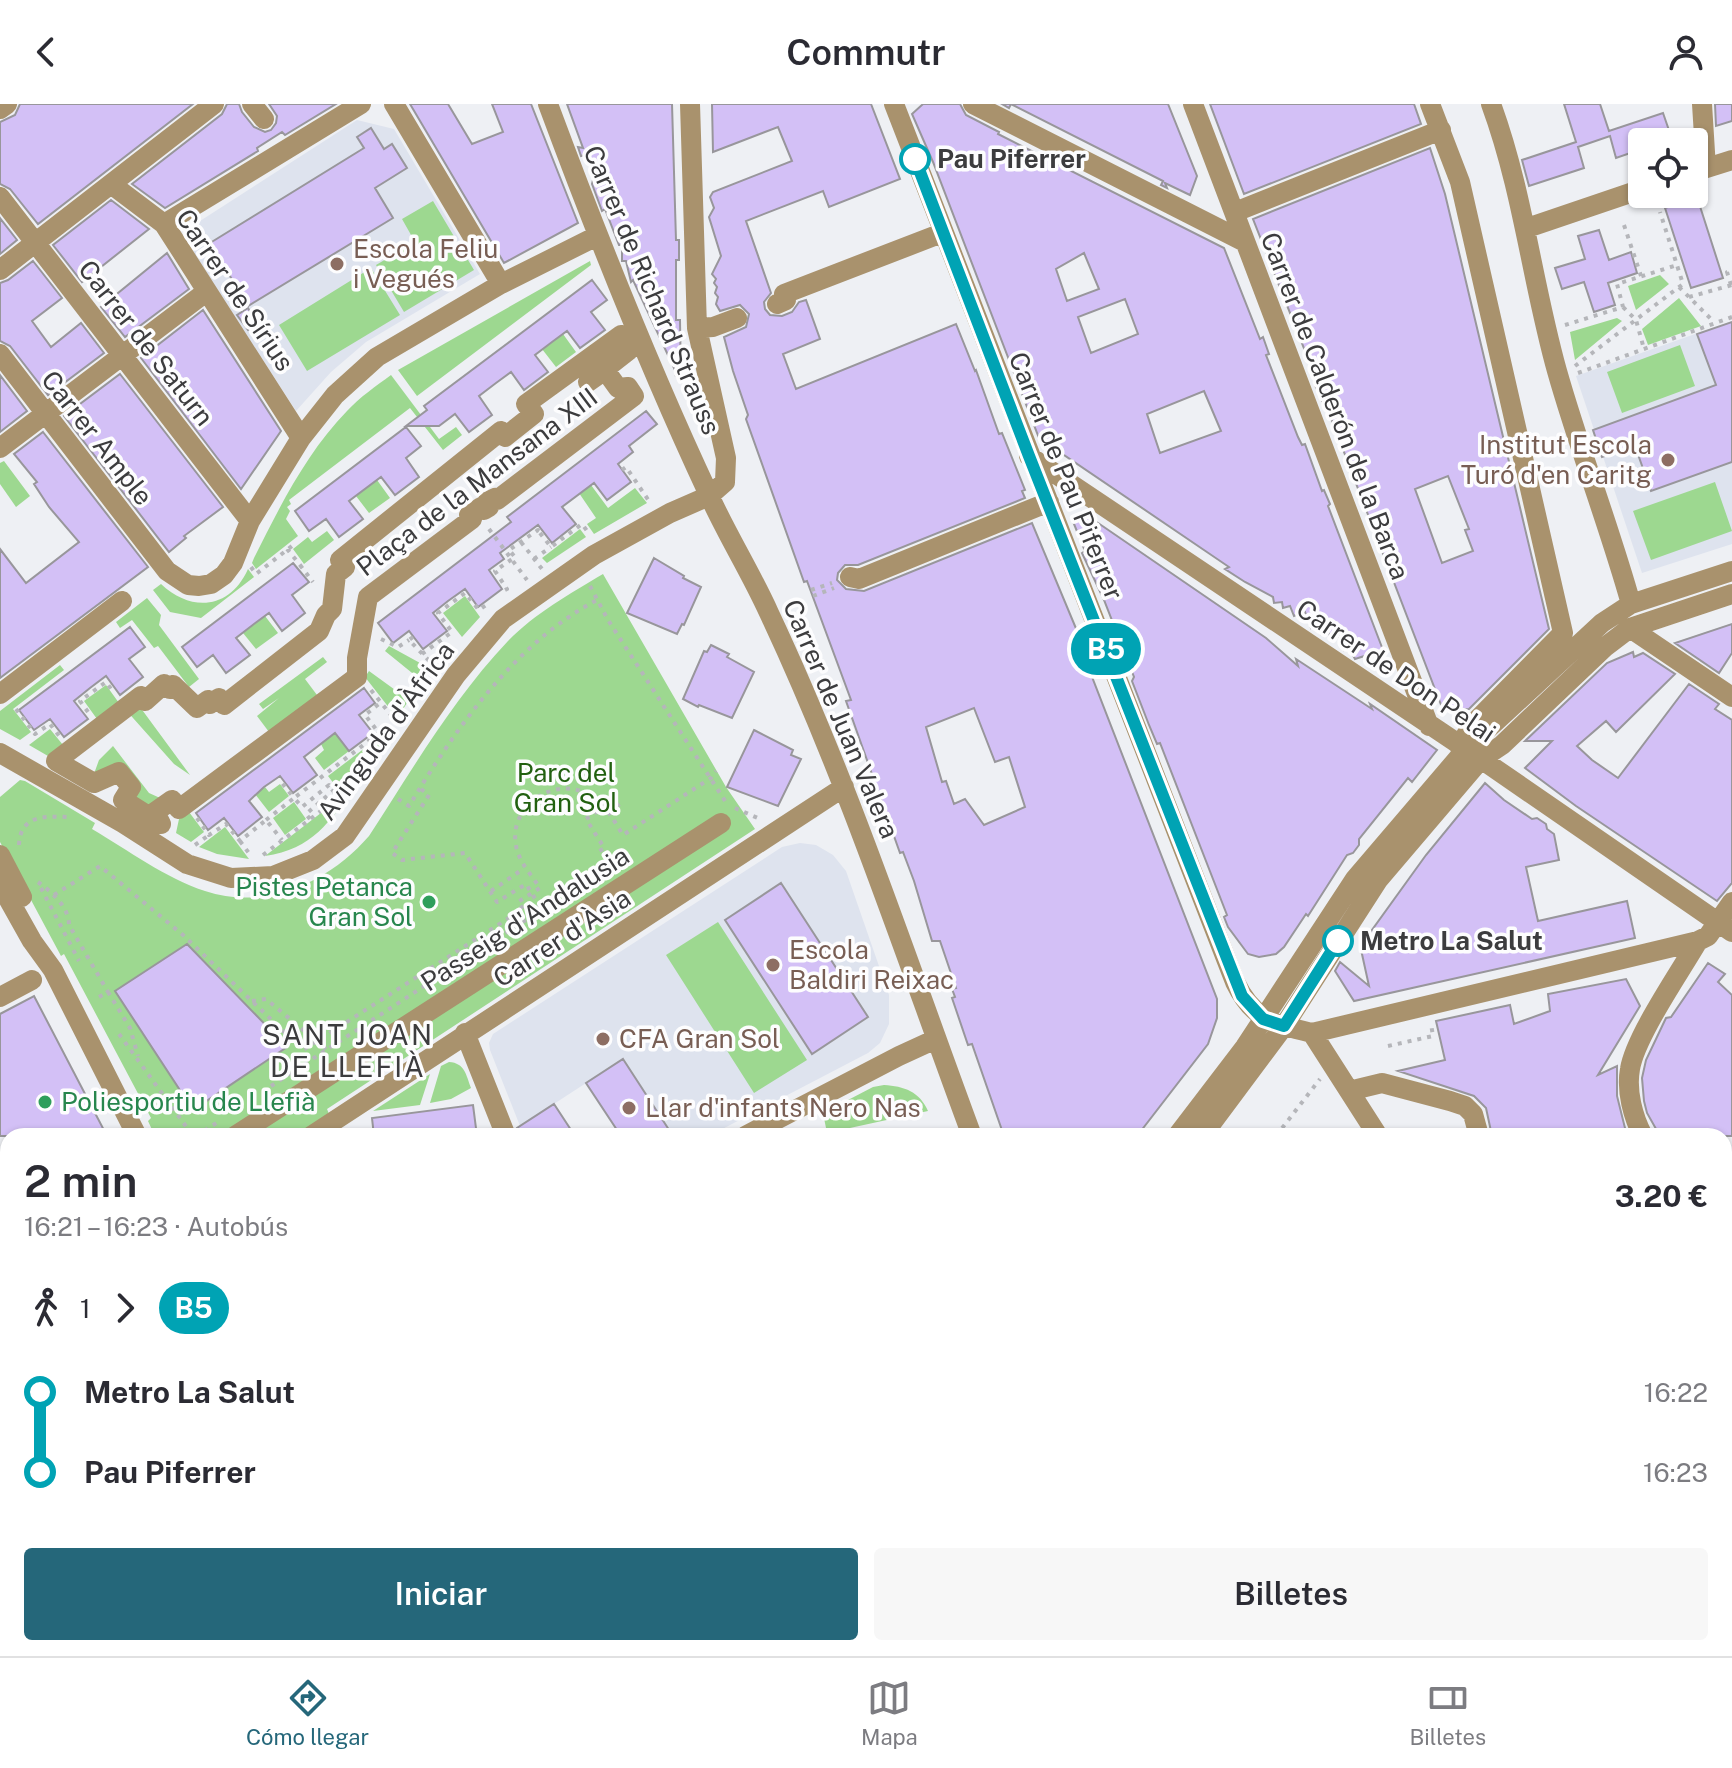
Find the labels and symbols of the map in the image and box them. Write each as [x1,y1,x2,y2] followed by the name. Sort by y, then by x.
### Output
[577,141,727,439] street label: Carrer de Richard Strauss
[937,143,1086,174] place label: Pau Piferrer
[900,144,930,174] marker: Pau Piferrer
[170,203,301,376] street label: Carrer de Sírius
[1255,228,1416,584] street label: Carrer de Calderón de la Barca
[353,233,498,294] place label: Escola Feliu i Vegués
[72,254,220,431] street label: Carrer de Saturn
[328,255,346,273] marker: Escola Feliu i Vegués
[1003,347,1130,604] street label: Carrer de Pau Piferrer
[35,364,159,511] street label: Carrer Ample
[350,381,603,582] street label: Plaça de la Mansana XIII
[1461,429,1652,490] place label: Institut Escola Turó d'en Caritg
[1659,451,1677,469] marker: Institut Escola Turó d'en Caritg
[1291,593,1502,749] street label: Carrer de Don Pelai
[777,595,906,843] street label: Carrer de Juan Valera
[1070,623,1142,675] line badge: B5
[311,636,461,826] street label: Avinguda d'Àfrica
[514,757,618,818] park label: Parc del Gran Sol
[415,840,635,997] street label: Passeig d'Andalusia
[235,871,413,932] place label: Pistes Petanca Gran Sol
[488,882,636,993] street label: Carrer d'Àsia
[420,893,438,911] marker: Pistes Petanca Gran Sol
[1360,925,1543,956] place label: Metro La Salut
[1323,926,1353,956] marker: Metro La Salut
[789,934,954,995] place label: Escola Baldiri Reixac
[764,956,782,974] marker: Escola Baldiri Reixac
[262,1018,434,1083] district label: SANT JOAN DE LLEFIÀ
[619,1023,780,1054] place label: CFA Gran Sol
[594,1030,612,1048] marker: CFA Gran Sol
[61,1086,315,1117] place label: Poliesportiu de Llefià
[645,1092,921,1123] place label: Llar d'infants Nero Nas
[36,1093,54,1111] marker: Poliesportiu de Llefià
[620,1099,638,1117] marker: Llar d'infants Nero Nas

